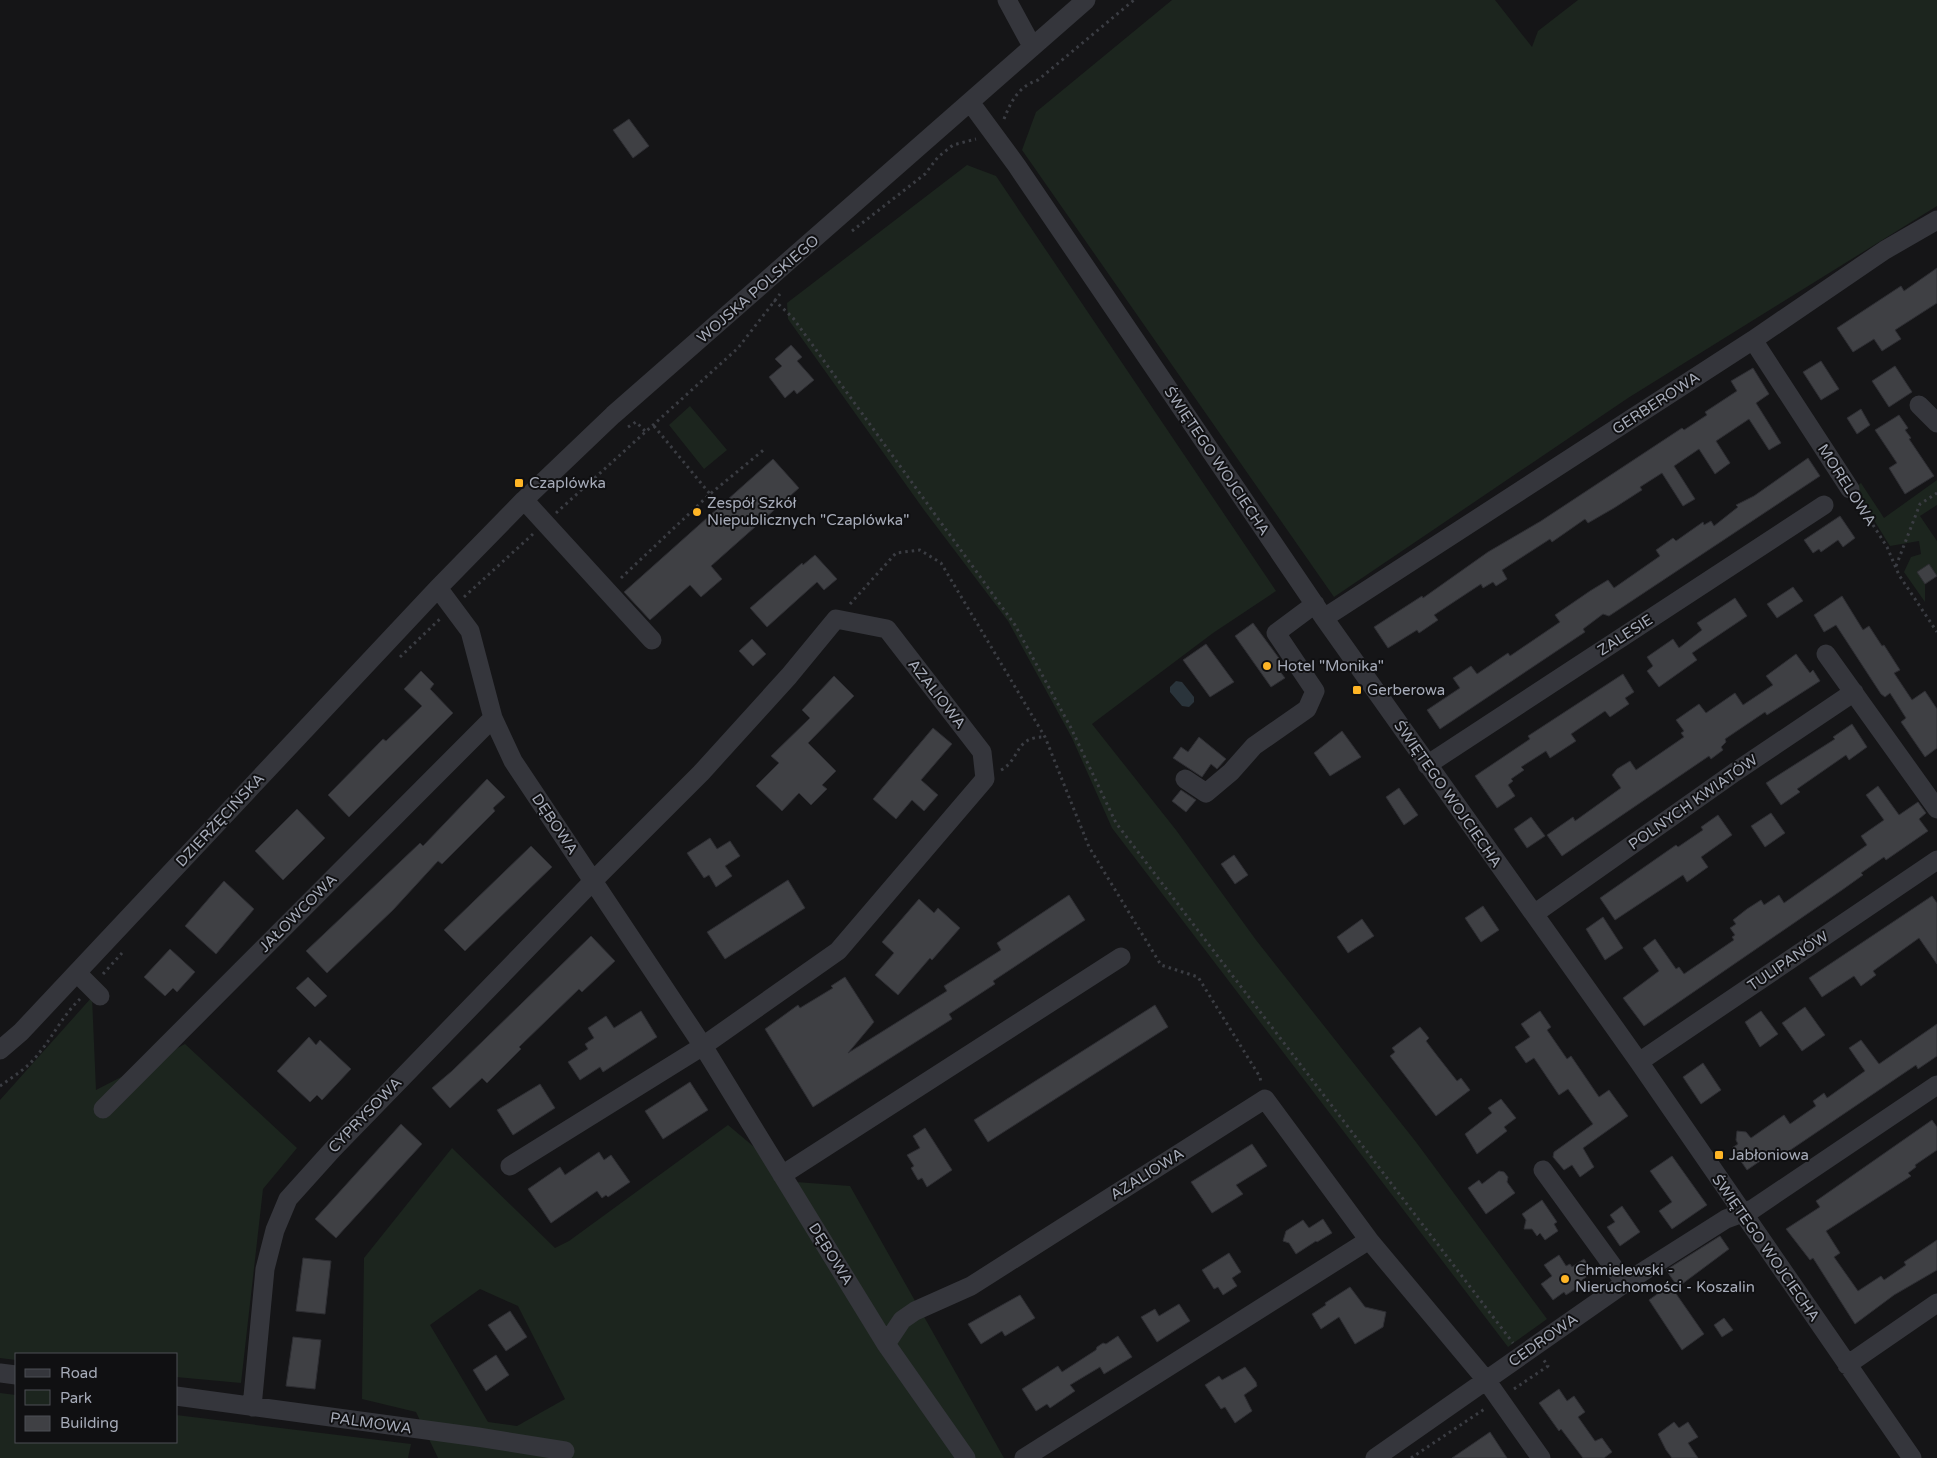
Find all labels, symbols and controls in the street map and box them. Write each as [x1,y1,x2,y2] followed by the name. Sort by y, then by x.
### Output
[693,231,823,347] street label: WOJSKA POLSKIEGO
[1609,368,1703,438] street label: GERBEROWA
[1160,383,1274,539] street label: ŚWIĘTEGO WOJCIECHA
[1814,441,1880,529] street label: MORELOWA
[529,474,606,492] place label: Czaplówka
[513,477,525,489] marker: Czaplówka
[707,494,909,529] place label: Zespół Szkół Niepublicznych "Czaplówka"
[691,506,703,518] marker: Zespół Szkół Niepublicznych "Czaplówka"
[1594,611,1656,659] street label: ZALESIE
[904,656,970,732] street label: AZALIOWA
[1277,657,1384,675] place label: Hotel "Monika"
[1261,660,1273,672] marker: Hotel "Monika"
[1367,681,1445,699] place label: Gerberowa
[1351,684,1363,696] marker: Gerberowa
[1390,717,1506,871] street label: ŚWIĘTEGO WOJCIECHA
[1625,751,1761,853] street label: POLNYCH KWIATÓW
[172,769,268,871] street label: DZIERŻĘCIŃSKA
[528,790,582,858] street label: DĘBOWA
[255,870,341,956] street label: JAŁOWCOWA
[1744,927,1832,995] street label: TULIPANÓW
[324,1074,406,1156] street label: CYPRYSOWA
[1107,1144,1187,1204] street label: AZALIOWA
[1729,1146,1809,1164] place label: Jabłoniowa
[1713,1149,1725,1161] marker: Jabłoniowa
[1708,1171,1824,1325] street label: ŚWIĘTEGO WOJCIECHA
[805,1220,857,1288] street label: DĘBOWA
[1575,1261,1755,1296] place label: Chmielewski - Nieruchomości - Koszalin
[1559,1273,1571,1285] marker: Chmielewski - Nieruchomości - Koszalin
[1505,1310,1581,1370] street label: CEDROWA
[15,1353,178,1443] legend
[60,1364,98,1382] text: Road
[60,1389,92,1407] text: Park
[329,1408,413,1438] street label: PALMOWA
[60,1414,119,1432] text: Building

